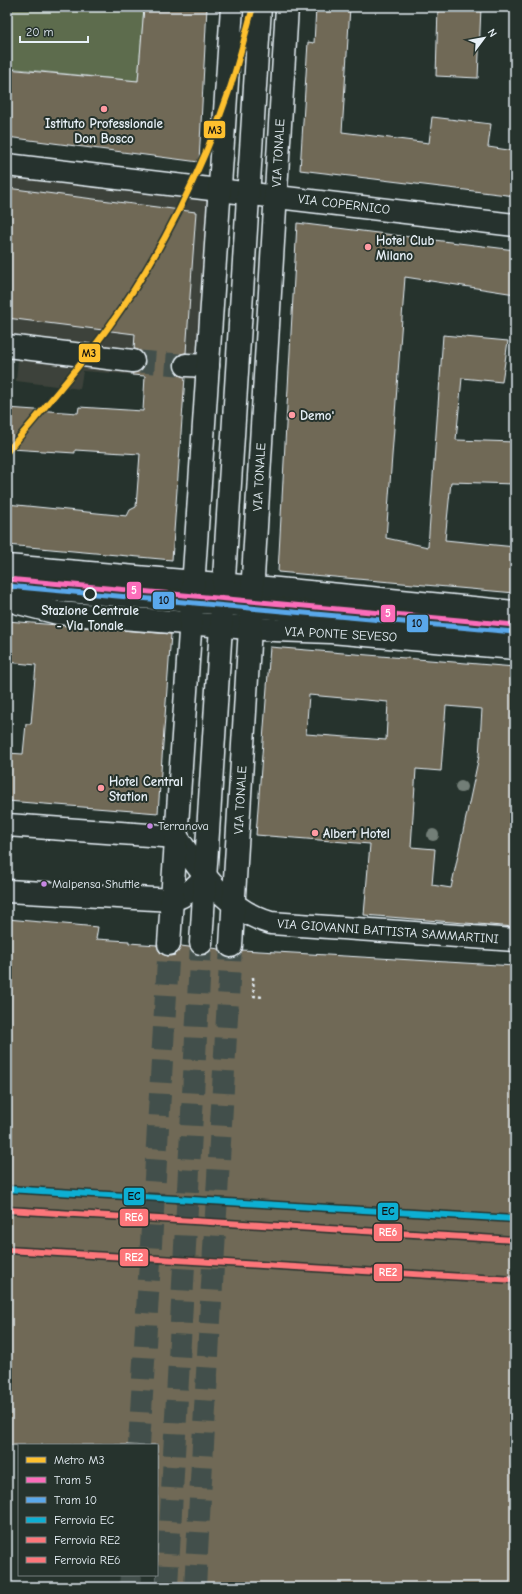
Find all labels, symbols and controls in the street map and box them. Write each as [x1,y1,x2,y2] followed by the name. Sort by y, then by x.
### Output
[20,18,88,44] scale bar
[464,18,504,58] north arrow
[26,25,54,39] text: 20 m
[485,26,499,39] text: N
[99,104,109,114] marker: Istituto Professionale Don Bosco
[45,116,163,146] place label: Istituto Professionale Don Bosco
[269,118,287,188] street label: VIA TONALE
[203,120,226,139] line badge: M3
[208,124,222,137] text: M3
[297,191,391,217] street label: VIA COPERNICO
[376,233,435,263] place label: Hotel Club Milano
[363,242,373,252] marker: Hotel Club Milano
[78,343,101,363] line badge: M3
[82,347,96,360] text: M3
[300,408,335,423] place label: Demo'
[287,410,297,420] marker: Demo'
[250,442,268,512] street label: VIA TONALE
[126,581,142,600] line badge: 5
[131,584,137,597] text: 5
[83,587,97,601] marker: Stazione Centrale - Via Tonale
[152,591,175,610] line badge: 10
[159,594,169,607] text: 10
[41,603,139,633] place label: Stazione Centrale - Via Tonale
[380,604,396,623] line badge: 5
[385,607,391,620] text: 5
[406,614,429,633] line badge: 10
[412,617,422,630] text: 10
[284,624,398,644] street label: VIA PONTE SEVESO
[231,765,249,835] street label: VIA TONALE
[109,774,183,804] place label: Hotel Central Station
[96,783,106,793] marker: Hotel Central Station
[158,819,209,833] place label: Terranova
[145,821,155,831] marker: Terranova
[323,826,390,841] place label: Albert Hotel
[310,828,320,838] marker: Albert Hotel
[52,877,140,891] place label: Malpensa Shuttle
[39,879,49,889] marker: Malpensa Shuttle
[277,916,499,946] street label: VIA GIOVANNI BATTISTA SAMMARTINI
[123,1187,145,1206] line badge: EC
[127,1190,141,1203] text: EC
[377,1202,399,1221] line badge: EC
[381,1205,395,1218] text: EC
[119,1208,149,1227] line badge: RE6
[125,1211,144,1224] text: RE6
[373,1223,403,1242] line badge: RE6
[379,1226,398,1239] text: RE6
[119,1248,149,1267] line badge: RE2
[125,1251,144,1264] text: RE2
[373,1263,403,1282] line badge: RE2
[379,1266,398,1279] text: RE2
[18,1444,158,1576] legend
[54,1453,105,1467] text: Metro M3
[54,1473,91,1487] text: Tram 5
[54,1493,97,1507] text: Tram 10
[54,1513,114,1527] text: Ferrovia EC
[54,1533,120,1547] text: Ferrovia RE2
[54,1553,121,1567] text: Ferrovia RE6

